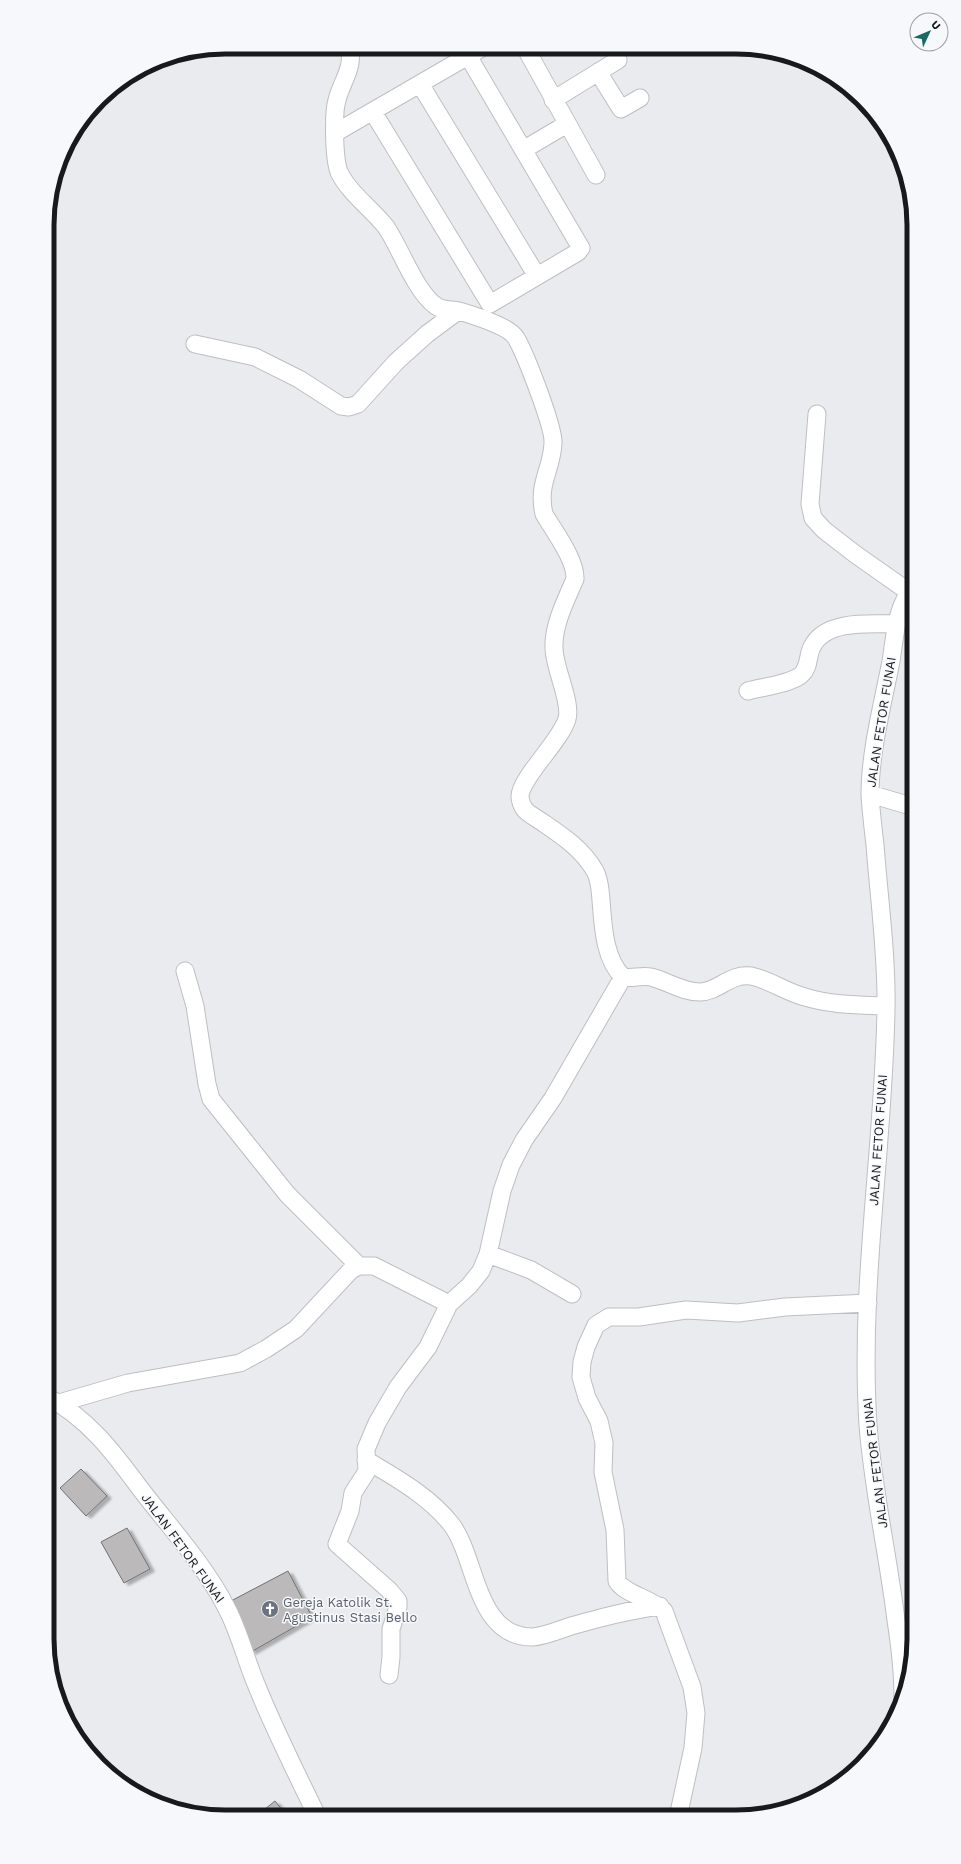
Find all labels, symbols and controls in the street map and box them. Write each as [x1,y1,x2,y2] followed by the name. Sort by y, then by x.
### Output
[909,12,949,52] north arrow
[928,18,943,33] text: U
[863,656,899,788] street label: JALAN FETOR FUNAI
[866,1074,890,1206] street label: JALAN FETOR FUNAI
[860,1397,890,1529] street label: JALAN FETOR FUNAI
[138,1490,228,1606] street label: JALAN FETOR FUNAI
[283,1595,417,1625] place label: Gereja Katolik St. Agustinus Stasi Bello
[260,1599,280,1619] church icon: Gereja Katolik St. Agustinus Stasi Bello

